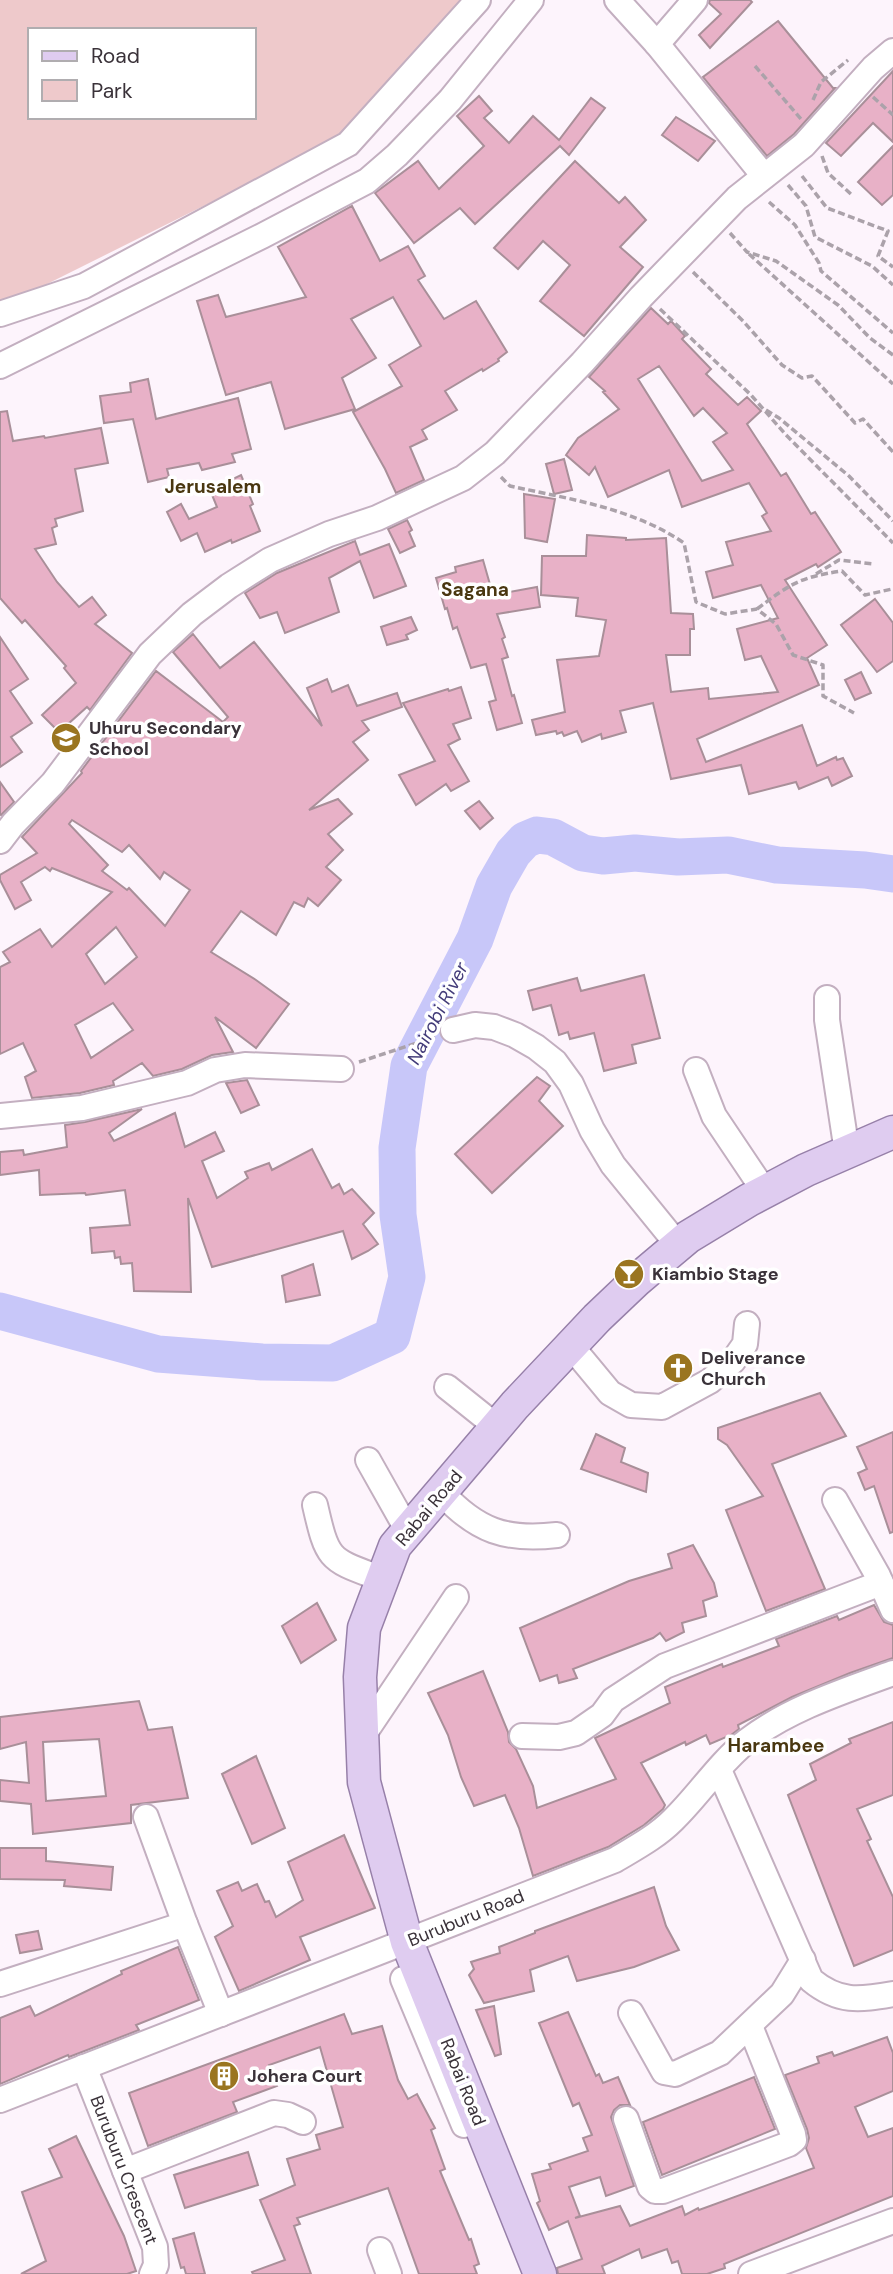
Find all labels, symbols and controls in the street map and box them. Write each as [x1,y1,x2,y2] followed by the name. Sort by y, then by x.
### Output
[28,28,256,119] legend
[91,42,140,70] text: Road
[91,77,133,105] text: Park
[165,474,261,499] district label: Jerusalem
[441,577,509,602] district label: Sagana
[89,716,242,761] place label: Uhuru Secondary School
[49,721,83,755] school or university icon: Uhuru Secondary School
[401,957,474,1069] water label: Nairobi River
[612,1257,646,1291] bar icon: Kiambio Stage
[652,1262,779,1286] place label: Kiambio Stage
[701,1346,806,1391] place label: Deliverance Church
[661,1351,695,1385] church icon: Deliverance Church
[390,1465,468,1551] street label: Rabai Road
[728,1733,824,1758] district label: Harambee
[404,1884,528,1952] street label: Buruburu Road
[435,2035,491,2129] street label: Rabai Road
[207,2059,241,2093] building icon: Johera Court
[247,2064,362,2088] place label: Johera Court
[85,2092,163,2248] street label: Buruburu Crescent

